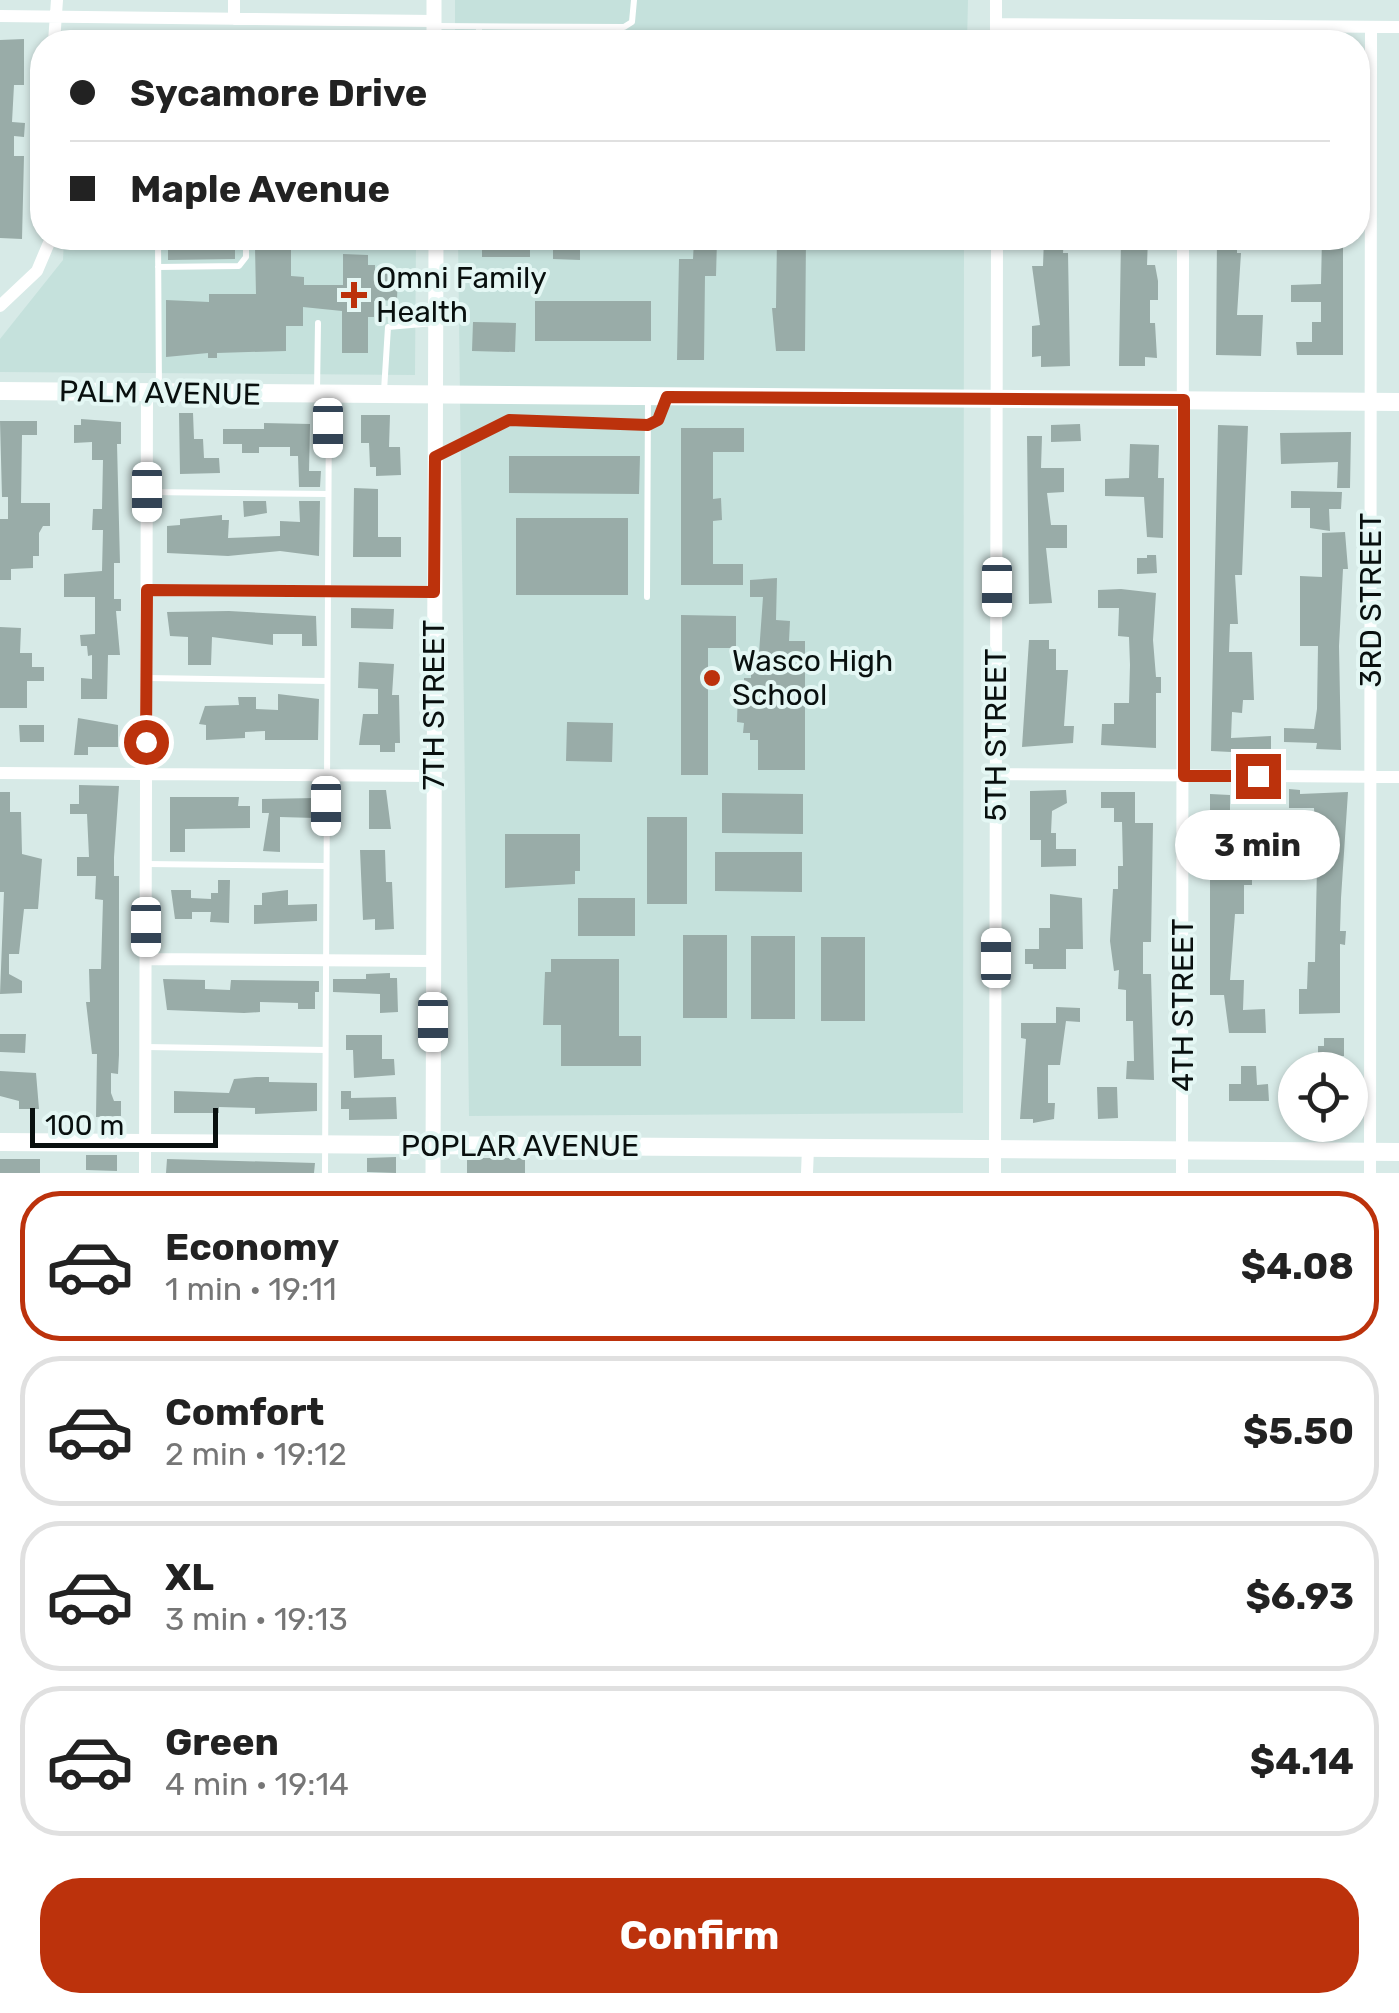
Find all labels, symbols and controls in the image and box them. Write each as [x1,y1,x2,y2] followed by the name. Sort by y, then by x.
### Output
[130,70,427,116] text: Sycamore Drive
[130,166,390,212] text: Maple Avenue
[376,260,547,330] place label: Omni Family Health
[341,282,367,308] marker: Omni Family Health
[59,373,261,413] street label: PALM AVENUE
[313,398,343,458] car
[132,462,162,522] car
[1353,513,1389,687] street label: 3RD STREET
[982,557,1012,617] car
[416,620,452,790] street label: 7TH STREET
[732,643,893,713] place label: Wasco High School
[978,648,1014,822] street label: 5TH STREET
[701,667,723,689] marker: Wasco High School
[124,720,169,765] route start
[1236,754,1281,799] route end
[311,776,341,836] car
[1176,811,1340,881] callout: 3 min
[1214,826,1301,864] text: 3 min
[131,897,161,957] car
[1165,918,1201,1092] street label: 4TH STREET
[981,928,1011,988] car
[418,992,448,1052] car
[1278,1052,1368,1142] map controls
[1278,1052,1368,1142] button: locate
[30,1103,218,1148] scale bar
[45,1109,124,1142] text: 100 m
[401,1128,639,1164] street label: POPLAR AVENUE
[45,1221,135,1311] icon: car
[165,1224,339,1270] text: Economy
[1241,1243,1354,1289] text: $4.08
[165,1270,337,1308] text: 1 min · 19:11
[45,1386,135,1476] icon: car
[165,1389,324,1435] text: Comfort
[1243,1408,1354,1454] text: $5.50
[165,1435,347,1473] text: 2 min · 19:12
[45,1551,135,1641] icon: car
[165,1554,214,1600] text: XL
[1245,1573,1354,1619] text: $6.93
[165,1600,348,1638] text: 3 min · 19:13
[45,1716,135,1806] icon: car
[165,1719,279,1765] text: Green
[1250,1738,1354,1784] text: $4.14
[165,1765,349,1803] text: 4 min · 19:14
[40,1878,1359,1993] button: Confirm

